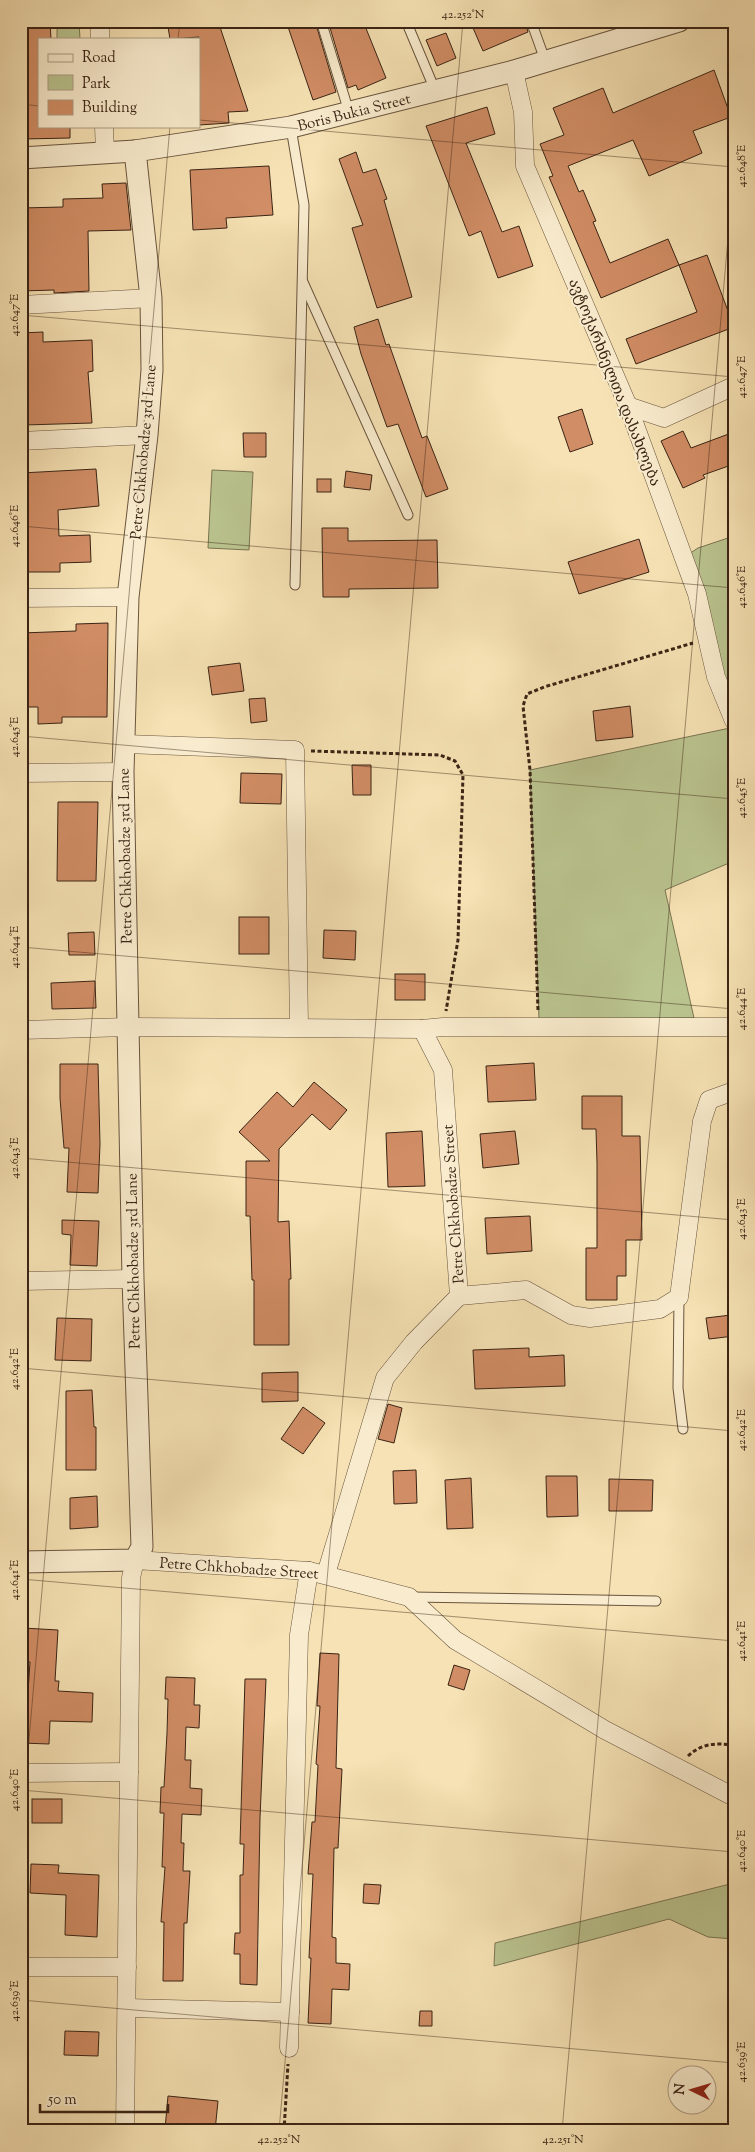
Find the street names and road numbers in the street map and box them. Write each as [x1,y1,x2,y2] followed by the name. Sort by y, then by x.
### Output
[296,89,413,138] street label: Boris Bukia Street
[562,276,665,489] street label: ავტოქარხნელთა დასახლება
[126,364,163,541] street label: Petre Chkhobadze 3rd Lane
[114,768,139,944] street label: Petre Chkhobadze 3rd Lane
[438,1124,471,1284] street label: Petre Chkhobadze Street
[122,1173,147,1349] street label: Petre Chkhobadze 3rd Lane
[159,1553,319,1586] street label: Petre Chkhobadze Street

